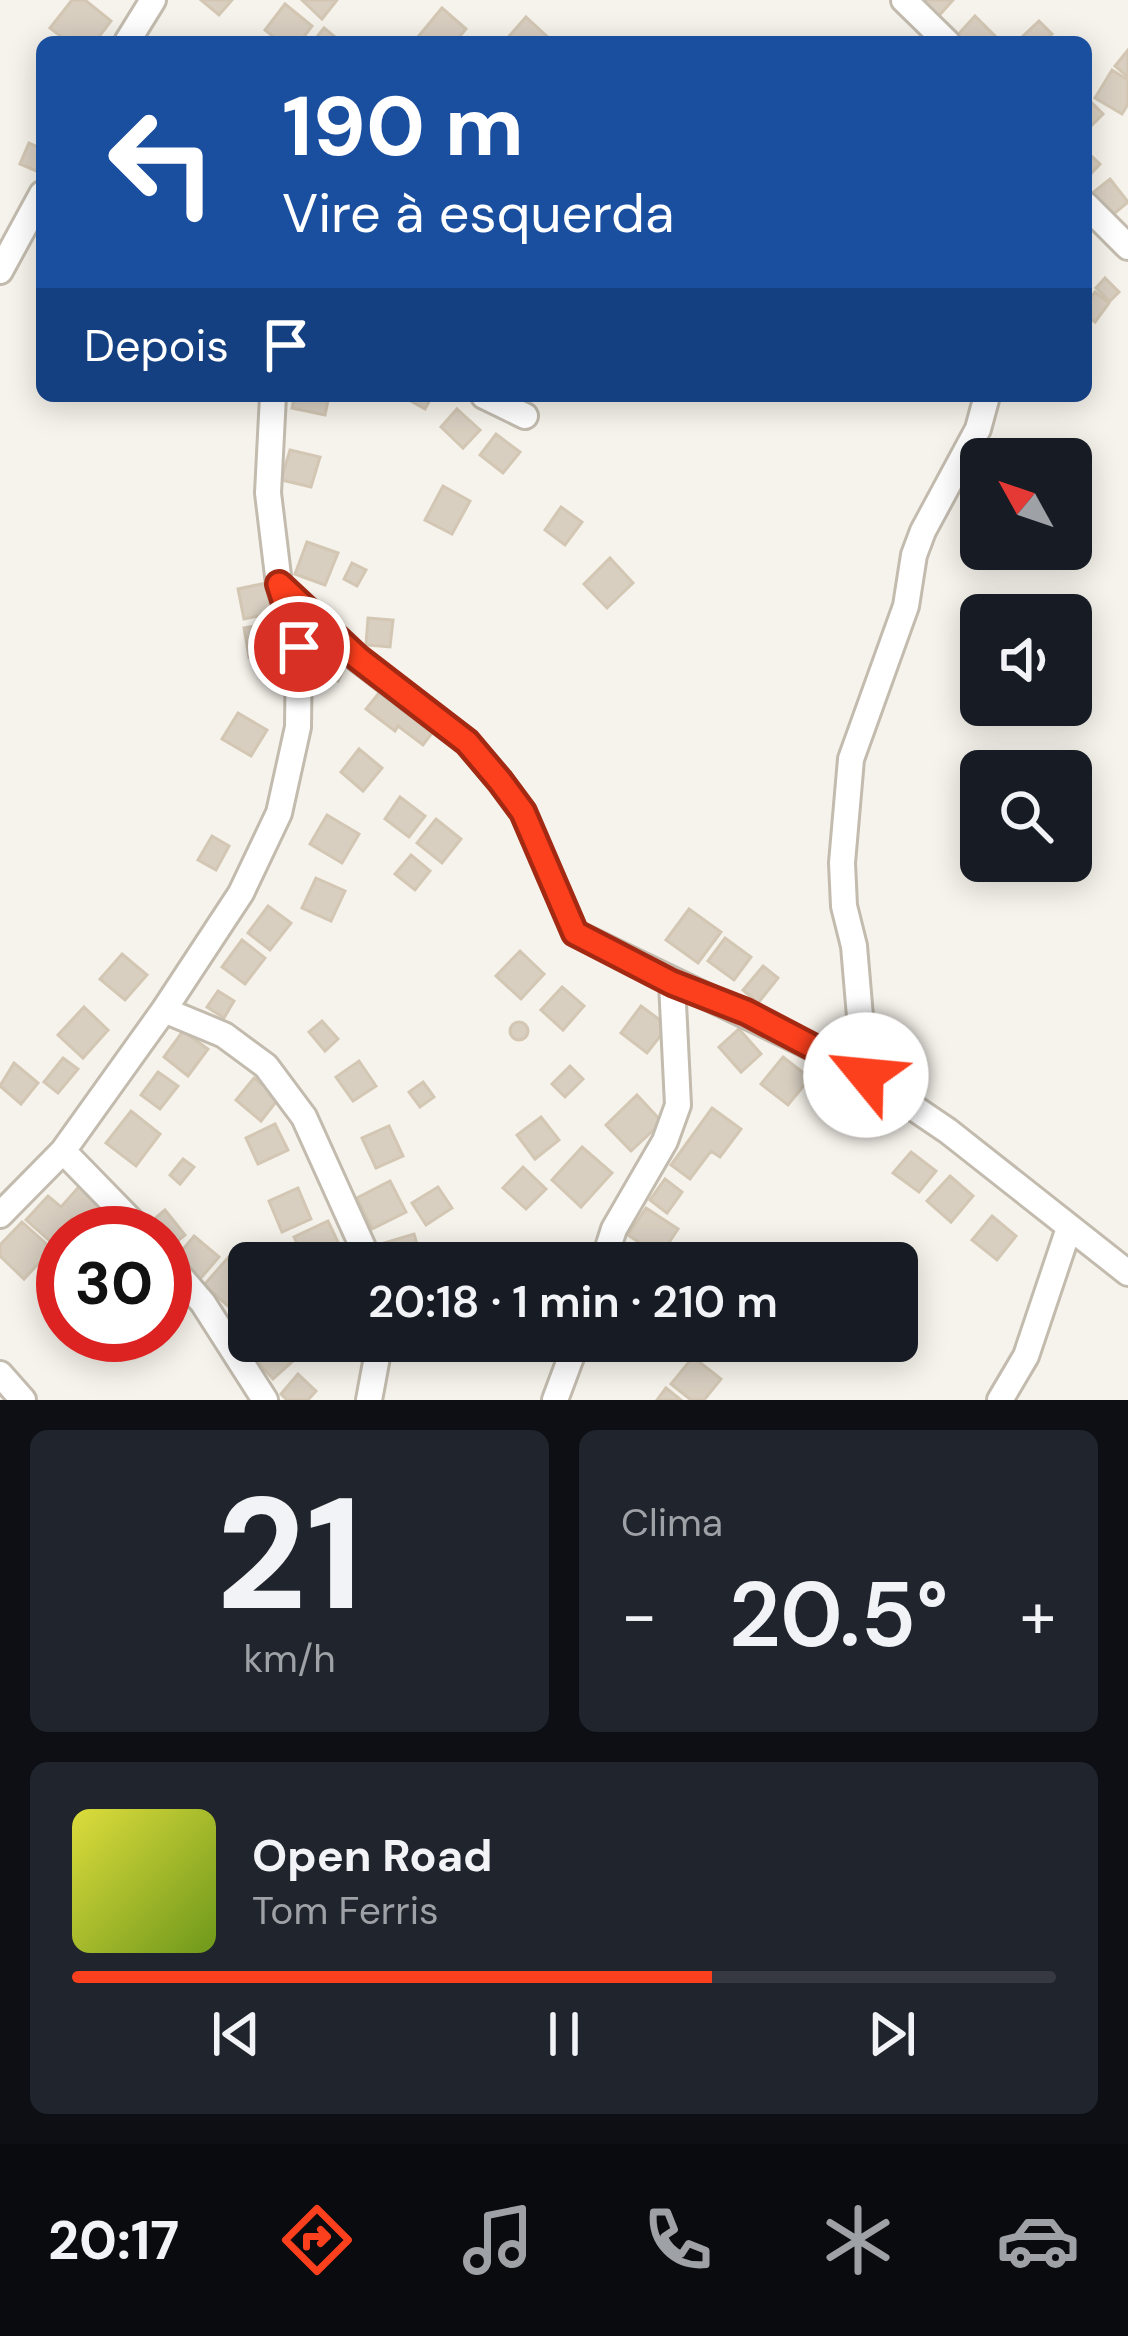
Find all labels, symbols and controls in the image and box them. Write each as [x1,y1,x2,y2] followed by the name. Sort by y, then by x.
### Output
[282,72,524,181] text: 190 m
[84,84,240,240] icon: left
[282,178,674,249] text: Vire à esquerda
[253,312,319,378] icon: arrive
[84,316,229,375] text: Depois
[960,438,1092,570] north arrow
[960,438,1092,882] map controls
[960,594,1092,726] button: sound
[248,596,350,698] pin
[266,614,332,680] icon: arrive
[960,750,1092,882] button: search
[803,1012,929,1138] position arrow
[36,1206,192,1362] speed limit sign: 30
[368,1272,778,1331] text: 20:18 · 1 min · 210 m
[216,1453,363,1656] text: 21
[621,1497,723,1548] text: Clima
[729,1557,948,1674] text: 20.5°
[621,1573,657,1658] text: −
[1020,1573,1056,1658] text: +
[243,1633,336,1684] text: km/h
[252,1826,493,1885] text: Open Road
[252,1885,439,1936] text: Tom Ferris
[203,2001,269,2067] icon: previous
[531,2001,597,2067] icon: pause
[859,2001,925,2067] icon: next
[275,2198,359,2282] icon: directions
[456,2198,540,2282] icon: music
[636,2198,720,2282] icon: phone
[816,2198,900,2282] icon: climate
[996,2198,1080,2282] icon: car
[48,2205,179,2276] text: 20:17

